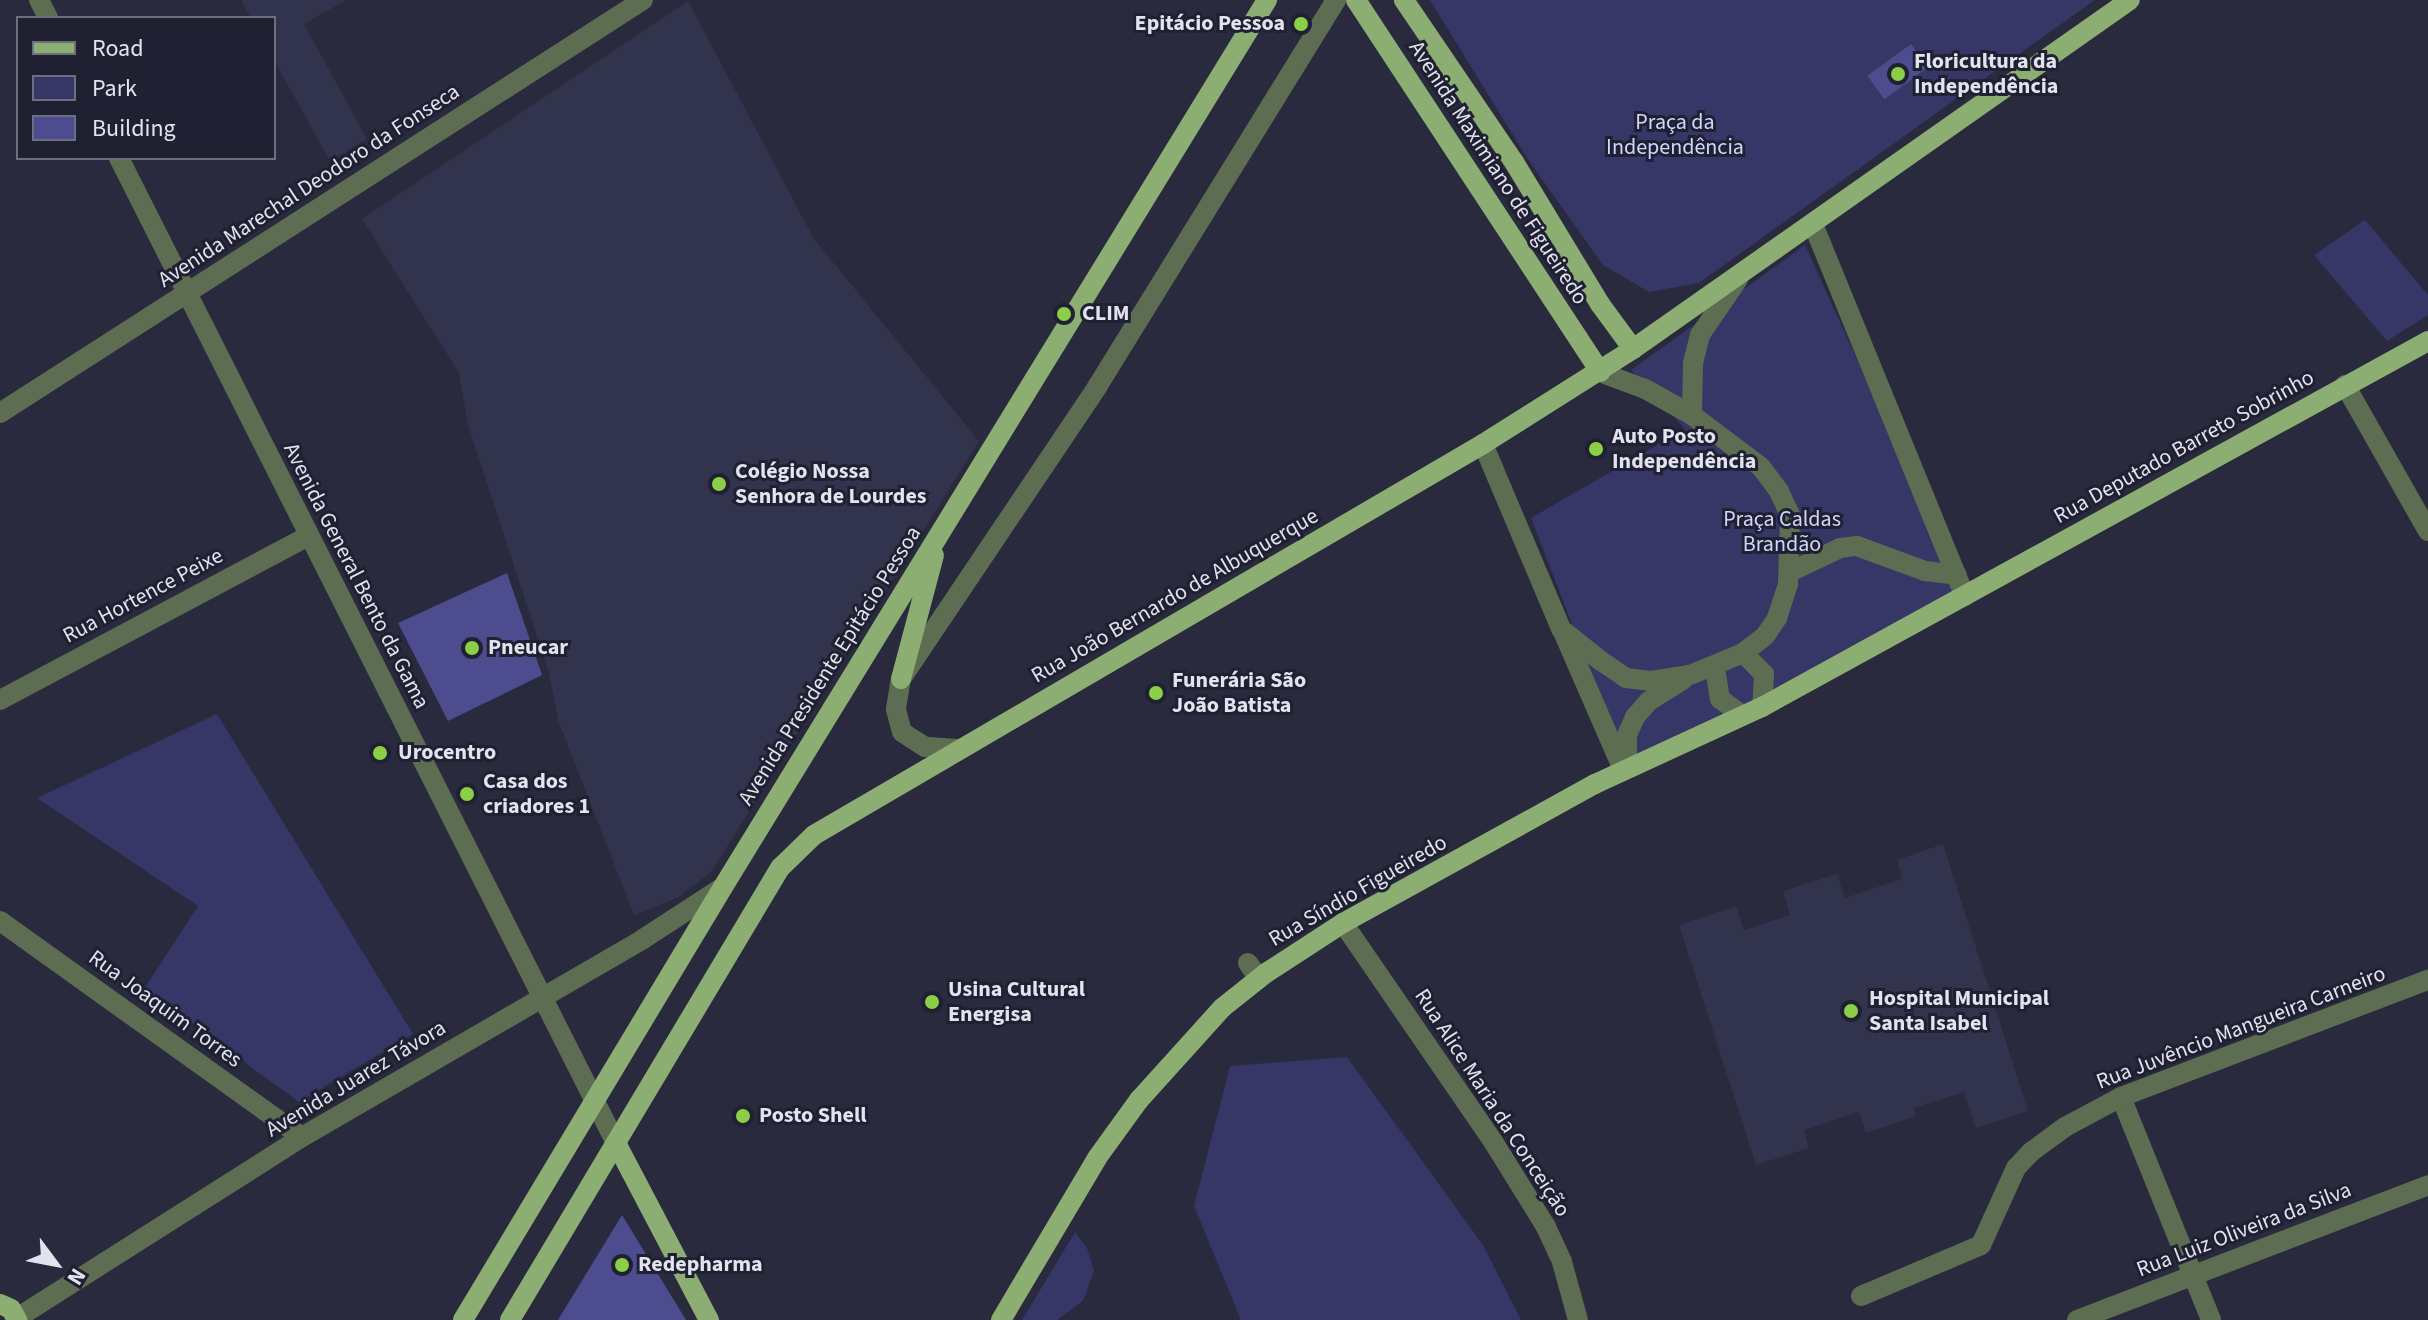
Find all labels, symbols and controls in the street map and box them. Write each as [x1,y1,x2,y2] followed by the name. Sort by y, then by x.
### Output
[1135,11,1285,37] place label: Epitácio Pessoa
[1292,15,1310,33] marker: Epitácio Pessoa
[16,16,276,160] legend
[92,31,144,66] text: Road
[1403,36,1593,310] street label: Avenida Maximiano de Figueiredo
[1914,48,2058,100] place label: Floricultura da Independência
[1889,65,1907,83] marker: Floricultura da Independência
[92,71,137,106] text: Park
[153,79,465,293] street label: Avenida Marechal Deodoro da Fonseca
[1606,109,1744,160] park label: Praça da Independência
[92,111,176,146] text: Building
[1082,301,1130,327] place label: CLIM
[1053,303,1075,325] marker: CLIM
[2049,364,2319,530] street label: Rua Deputado Barreto Sobrinho
[1612,423,1756,474] place label: Auto Posto Independência
[277,439,435,713] street label: Avenida General Bento da Gama
[1587,440,1605,458] marker: Auto Posto Independência
[735,458,927,510] place label: Colégio Nossa Senhora de Lourdes
[710,475,728,493] marker: Colégio Nossa Senhora de Lourdes
[1027,503,1323,689] street label: Rua João Bernardo de Albuquerque
[1723,506,1841,558] park label: Praça Caldas Brandão
[733,522,927,810] street label: Avenida Presidente Epitácio Pessoa
[58,543,228,649] street label: Rua Hortence Peixe
[488,635,568,661] place label: Pneucar
[463,639,481,657] marker: Pneucar
[1172,667,1306,718] place label: Funerária São João Batista
[1147,684,1165,702] marker: Funerária São João Batista
[398,740,496,766] place label: Urocentro
[369,742,391,764] marker: Urocentro
[483,768,590,820] place label: Casa dos criadores 1
[458,785,476,803] marker: Casa dos criadores 1
[1264,829,1452,953] street label: Rua Síndio Figueiredo
[83,945,247,1073] street label: Rua Joaquim Torres
[2093,961,2389,1095] street label: Rua Juvêncio Mangueira Carneiro
[948,976,1085,1028] place label: Usina Cultural Energisa
[1408,984,1576,1222] street label: Rua Alice Maria da Conceição
[1869,985,2049,1036] place label: Hospital Municipal Santa Isabel
[923,993,941,1011] marker: Usina Cultural Energisa
[1840,1000,1862,1022] marker: Hospital Municipal Santa Isabel
[261,1015,451,1143] street label: Avenida Juarez Távora
[759,1103,866,1129] place label: Posto Shell
[734,1107,752,1125] marker: Posto Shell
[2133,1177,2355,1283] street label: Rua Luiz Oliveira da Silva
[16,1224,96,1304] north arrow
[638,1252,763,1278] place label: Redepharma
[613,1256,631,1274] marker: Redepharma
[59,1262,94,1291] text: N

